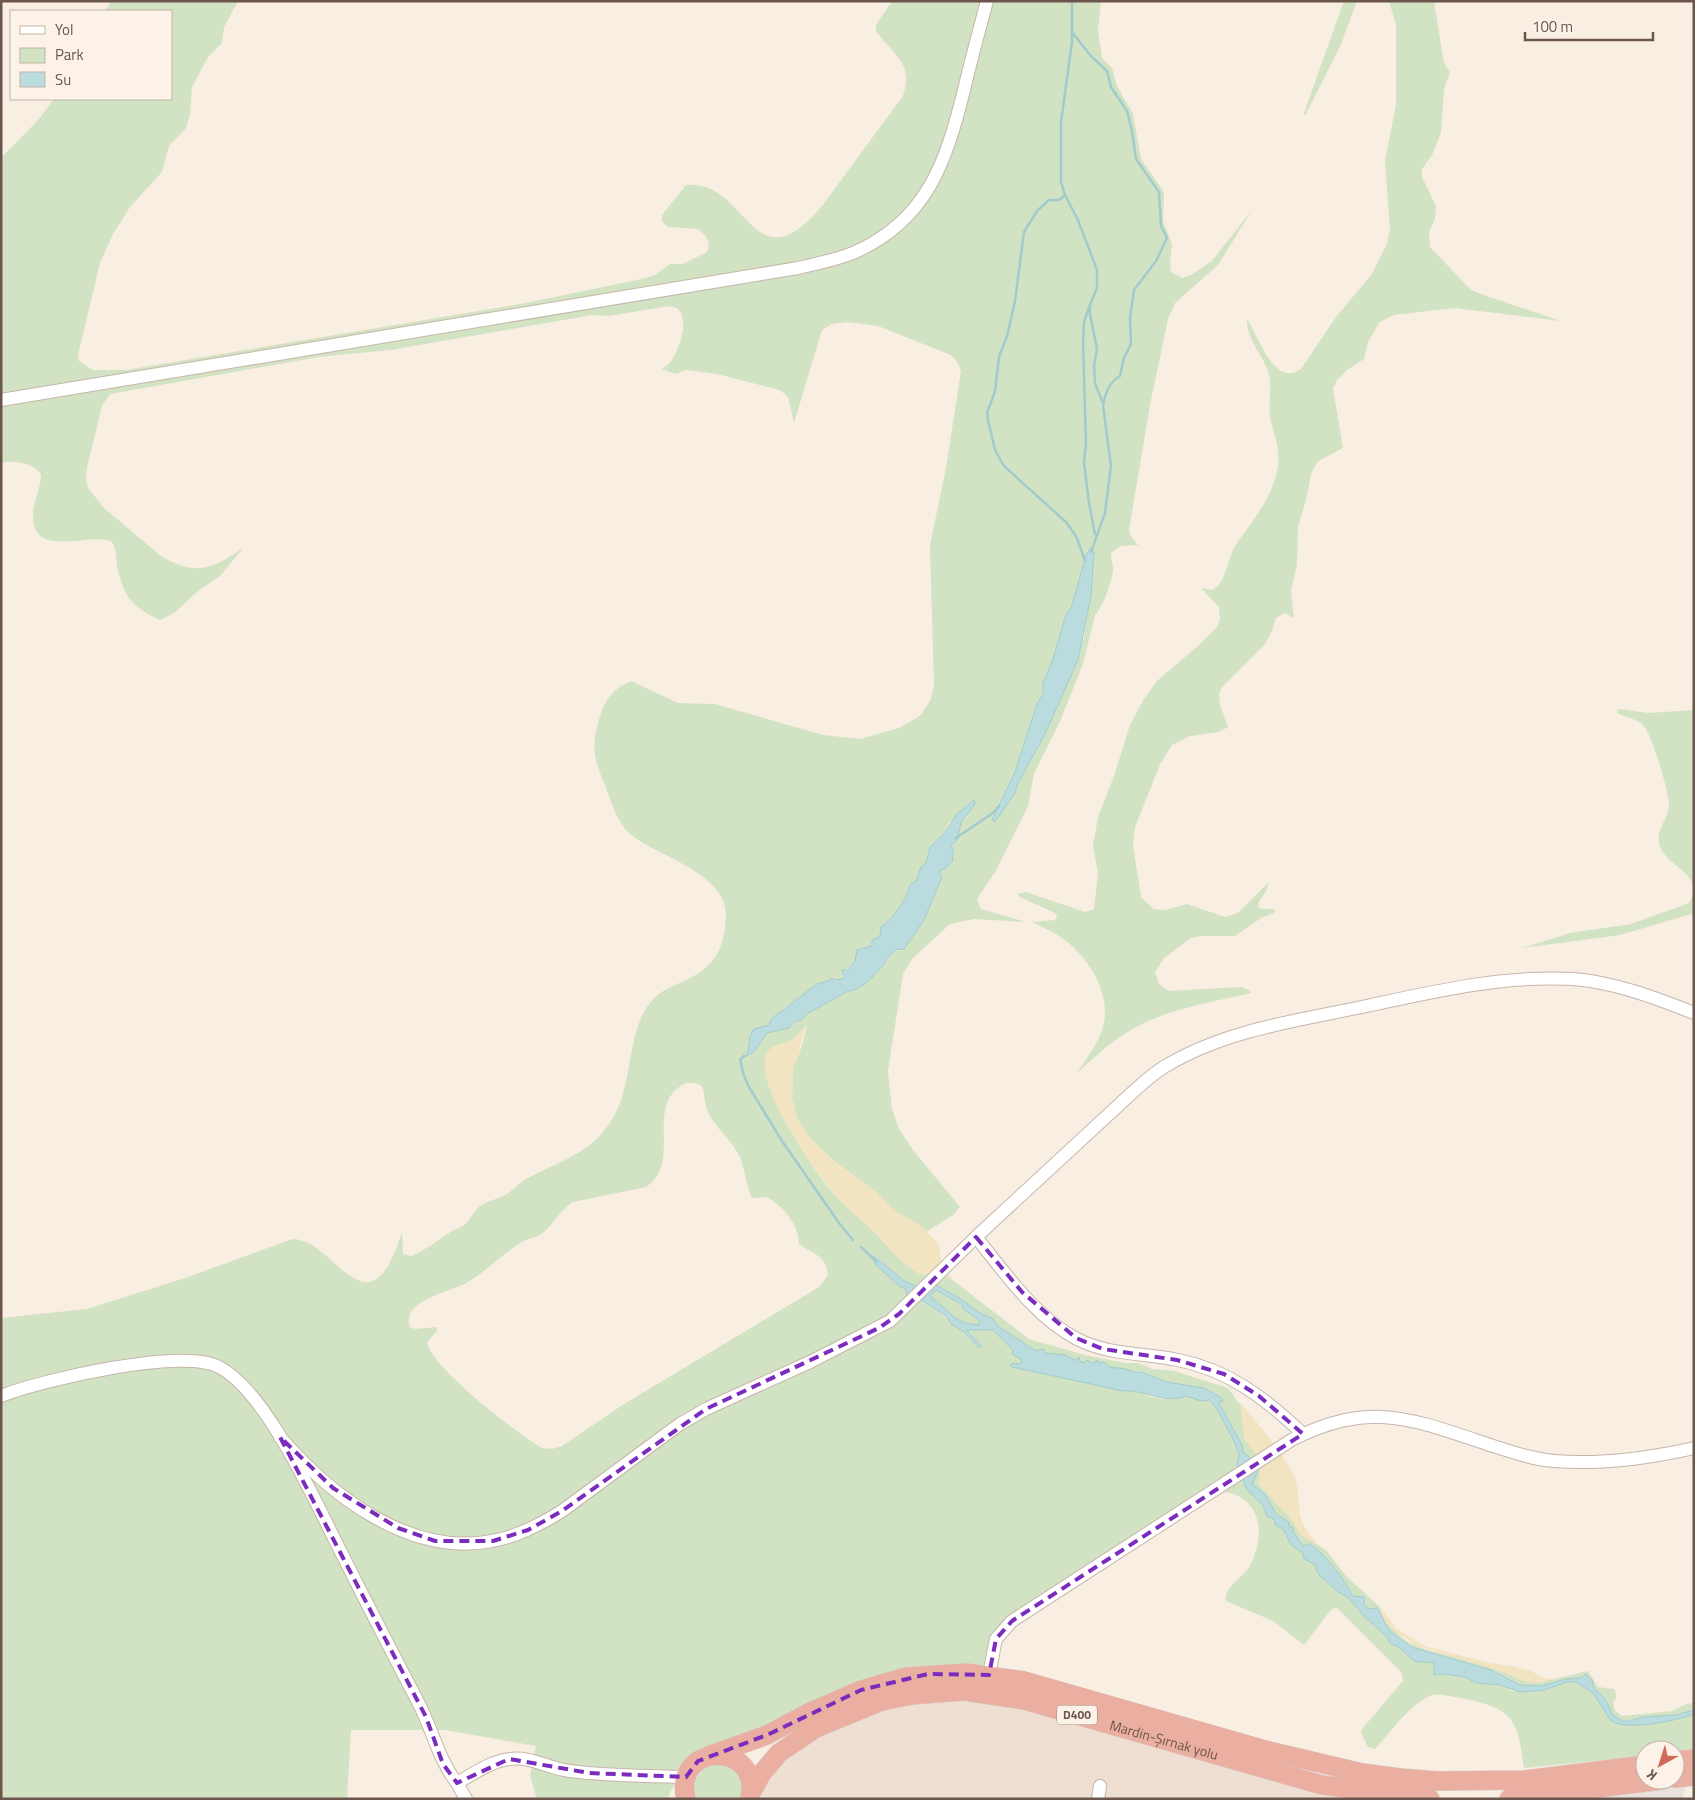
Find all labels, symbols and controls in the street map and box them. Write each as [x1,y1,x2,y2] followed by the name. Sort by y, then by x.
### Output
[10,10,172,100] legend
[1525,10,1652,42] scale bar
[1532,15,1573,38] text: 100 m
[55,18,73,41] text: Yol
[55,43,84,66] text: Park
[55,68,71,91] text: Su
[1057,1706,1097,1724] road number: D400
[1107,1714,1221,1765] street label: Mardin-Şırnak yolu
[1635,1740,1685,1790] north arrow
[1641,1764,1661,1786] text: K

